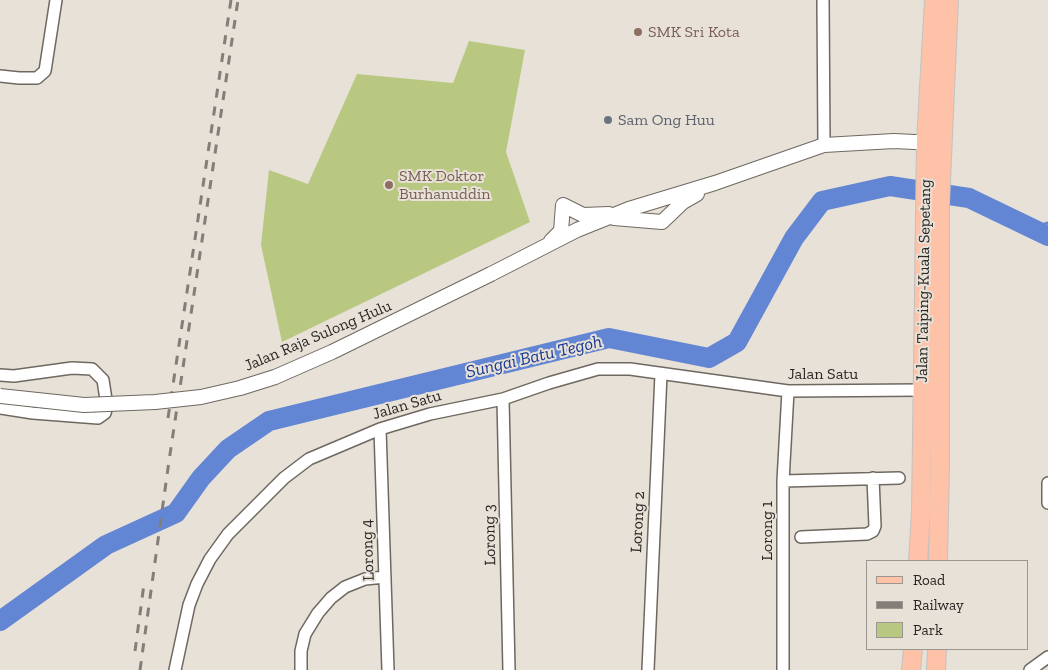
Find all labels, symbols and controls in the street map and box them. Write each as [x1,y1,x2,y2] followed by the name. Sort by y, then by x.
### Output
[648,22,740,42] place label: SMK Sri Kota
[632,26,644,38] marker: SMK Sri Kota
[618,110,715,130] place label: Sam Ong Huu
[602,114,614,126] marker: Sam Ong Huu
[399,166,490,204] place label: SMK Doktor Burhanuddin
[383,179,395,191] marker: SMK Doktor Burhanuddin
[913,179,935,383] street label: Jalan Taiping-Kuala Sepetang
[242,296,394,376] street label: Jalan Raja Sulong Hulu
[464,331,604,383] water label: Sungai Batu Tegoh
[788,364,858,384] street label: Jalan Satu
[370,386,444,424] street label: Jalan Satu
[627,491,649,553] street label: Lorong 2
[757,501,777,561] street label: Lorong 1
[480,504,500,566] street label: Lorong 3
[357,519,379,581] street label: Lorong 4
[866,560,1028,650] legend
[913,571,945,589] text: Road
[913,596,964,614] text: Railway
[913,621,943,639] text: Park

